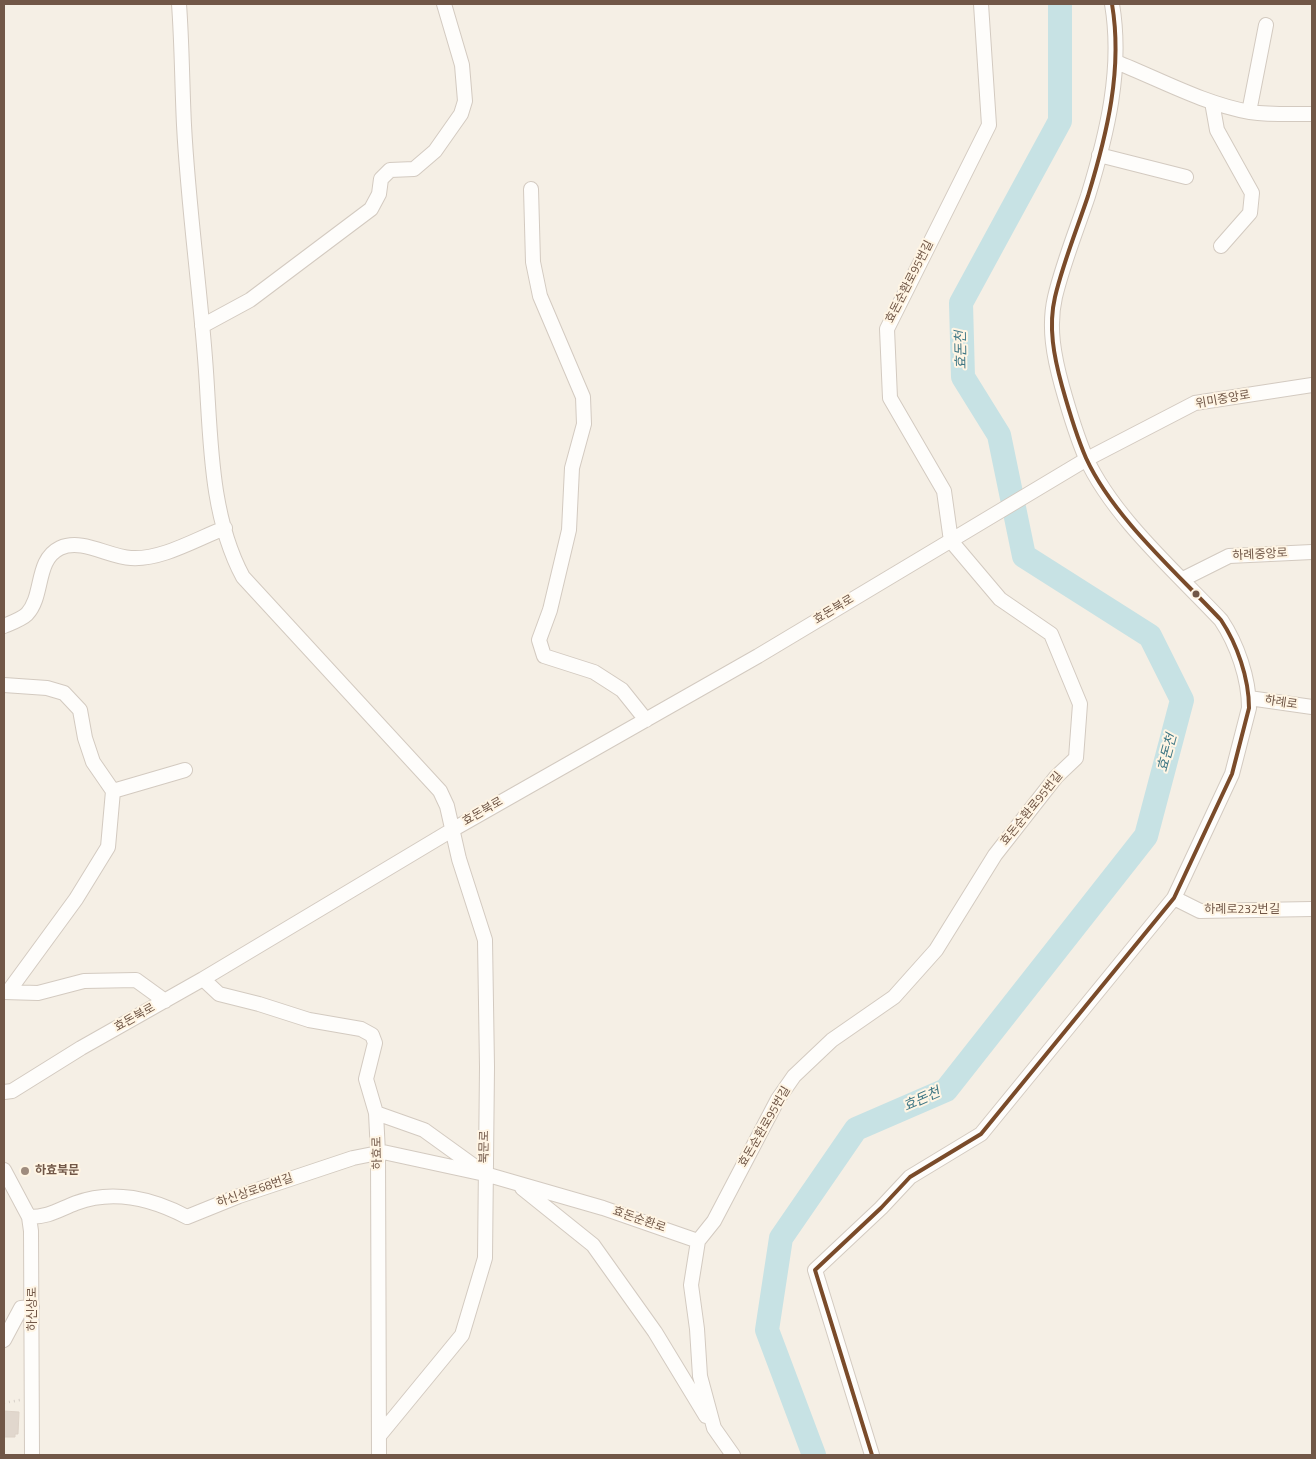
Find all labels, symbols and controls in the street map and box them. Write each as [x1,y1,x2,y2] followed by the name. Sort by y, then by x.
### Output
[883,238,937,326] street label: 효돈순환로95번길
[953,331,971,369] water label: 효돈천
[1195,388,1251,412] street label: 위미중앙로
[1232,546,1288,564] street label: 하례중앙로
[1191,589,1201,599] unlabelled marker
[811,592,857,628] street label: 효돈북로
[1264,694,1298,712] street label: 하례로
[1155,732,1181,774] water label: 효돈천
[998,769,1066,849] street label: 효돈순환로95번길
[460,795,506,829] street label: 효돈북로
[1204,903,1280,917] street label: 하례로232번길
[112,1001,158,1035] street label: 효돈북로
[736,1084,794,1170] street label: 효돈순환로95번길
[901,1084,943,1116] water label: 효돈천
[478,1130,492,1164] street label: 북문로
[371,1136,385,1170] street label: 하효로
[35,1164,79,1178] place label: 하효북문
[19,1165,31,1177] marker: 하효북문
[215,1171,295,1211] street label: 하신상로68번길
[611,1204,667,1236] street label: 효돈순환로
[26,1287,40,1331] street label: 하신상로

